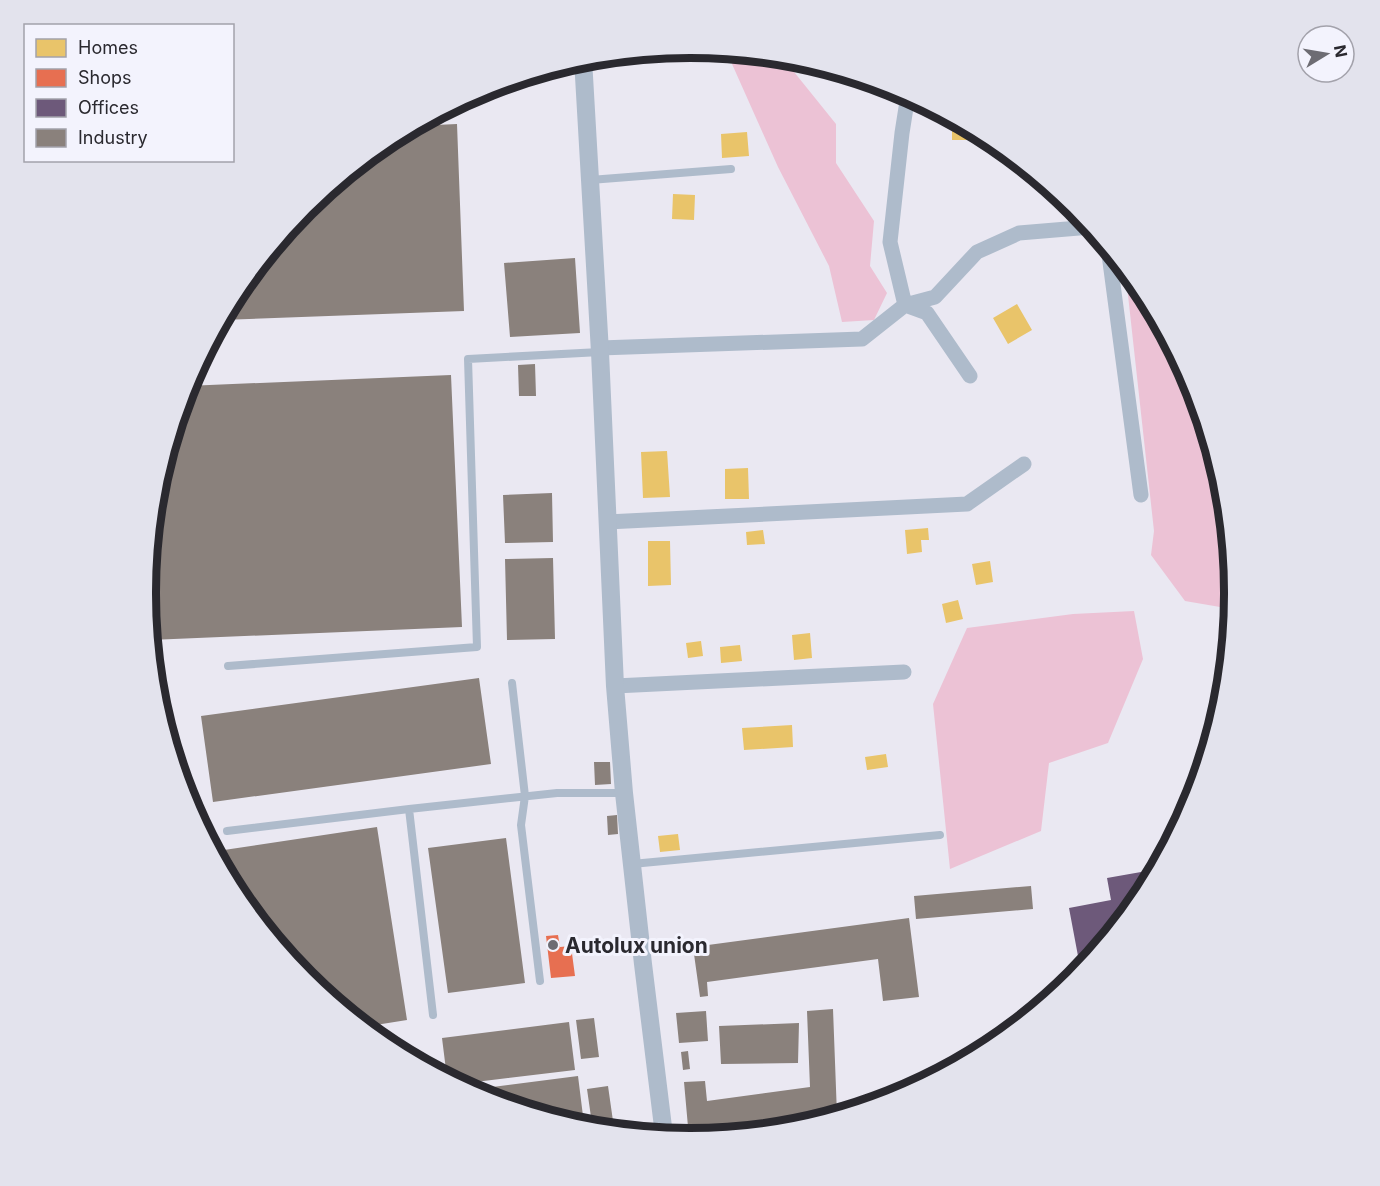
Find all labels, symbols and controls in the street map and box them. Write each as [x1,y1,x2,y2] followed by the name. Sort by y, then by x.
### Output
[24,24,234,162] legend
[1296,24,1356,84] north arrow
[78,37,138,58] text: Homes
[1330,43,1352,59] text: N
[78,67,132,88] text: Shops
[78,97,139,118] text: Offices
[78,127,148,148] text: Industry
[565,933,708,958] place label: Autolux union
[546,938,560,952] marker: Autolux union

